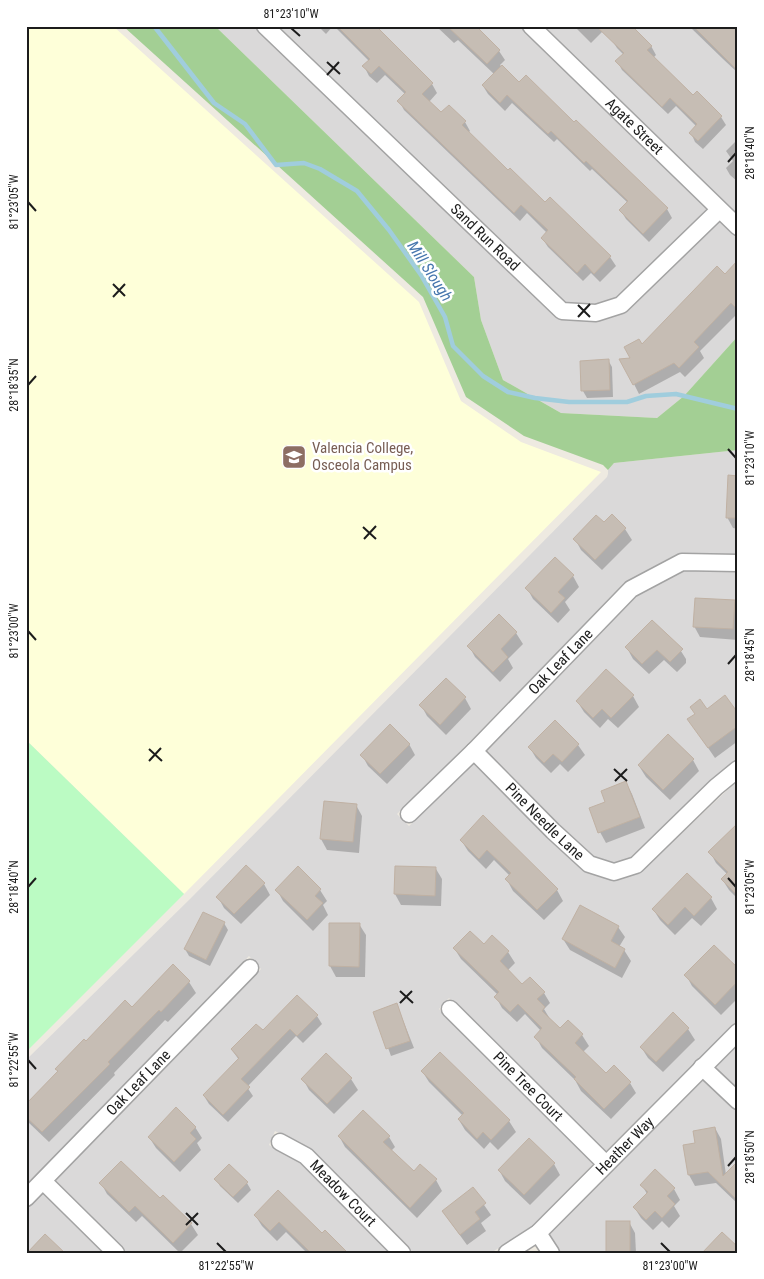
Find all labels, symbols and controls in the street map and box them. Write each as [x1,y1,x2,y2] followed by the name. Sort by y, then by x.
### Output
[263,7,319,21] text: 81°23'10"W
[602,94,667,158] street label: Agate Street
[743,126,757,180] text: 28°18'40"N
[7,174,21,230] text: 81°23'05"W
[447,200,523,275] street label: Sand Run Road
[403,237,457,305] water label: Mill Slough
[7,358,21,412] text: 28°18'35"N
[743,430,757,486] text: 81°23'10"W
[312,439,413,474] place label: Valencia College, Osceola Campus
[281,444,307,470] school or university icon: Valencia College, Osceola Campus
[7,603,21,659] text: 81°23'00"W
[525,625,597,698] street label: Oak Leaf Lane
[743,628,757,682] text: 28°18'45"N
[502,779,588,864] street label: Pine Needle Lane
[743,859,757,915] text: 81°23'05"W
[7,860,21,914] text: 28°18'40"N
[7,1032,21,1088] text: 81°22'55"W
[102,1046,174,1119] street label: Oak Leaf Lane
[489,1048,567,1125] street label: Pine Tree Court
[592,1113,658,1179] street label: Heather Way
[743,1130,757,1184] text: 28°18'50"N
[306,1156,380,1230] street label: Meadow Court
[198,1259,254,1273] text: 81°22'55"W
[642,1259,698,1273] text: 81°23'00"W

